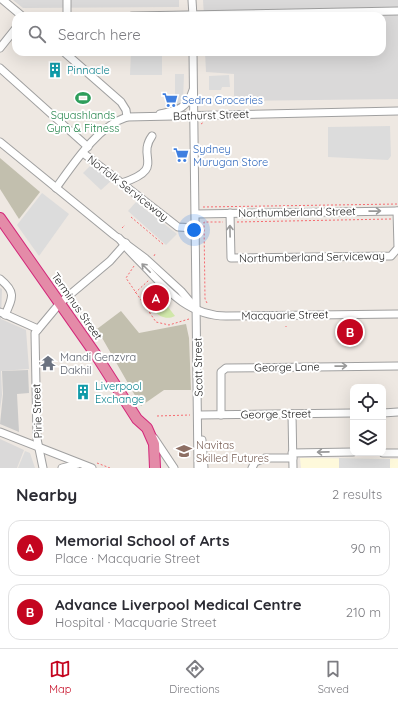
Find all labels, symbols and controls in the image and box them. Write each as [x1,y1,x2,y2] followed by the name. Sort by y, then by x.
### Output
[12,12,386,56] search box
[26,23,48,45] icon: search
[58,25,141,44] text: Search here
[46,61,64,79] building icon: Pinnacle
[67,63,110,77] place label: Pinnacle
[74,89,92,107] sports icon: Squashlands Gym & Fitness
[161,91,179,109] supermarket icon: Sedra Groceries
[182,93,263,107] place label: Sedra Groceries
[173,107,250,123] street label: Bathurst Street
[47,108,119,135] place label: Squashlands Gym & Fitness
[193,142,268,169] place label: Sydney Murugan Store
[172,146,190,164] supermarket icon: Sydney Murugan Store
[85,152,171,224] street label: Norfolk Serviceway
[238,204,356,220] street label: Northumberland Street
[368,207,381,215] one-way arrow
[184,220,204,240] your location
[226,225,234,238] one-way arrow
[239,249,385,265] street label: Northumberland Serviceway
[141,263,151,273] one-way arrow
[49,270,106,343] street label: Terminus Street
[143,283,169,313] pin: A
[241,307,329,323] street label: Macquarie Street
[337,317,363,347] pin: B
[190,337,206,397] street label: Scott Street
[60,350,136,377] place label: Mandi Genzvra Dakhil
[39,354,57,372] temple icon: Mandi Genzvra Dakhil
[254,359,320,375] street label: George Lane
[334,362,347,370] one-way arrow
[95,379,144,406] place label: Liverpool Exchange
[29,383,45,439] street label: Pirie Street
[74,383,92,401] building icon: Liverpool Exchange
[350,384,386,456] map controls
[350,384,386,420] button: locate
[241,406,312,422] street label: George Street
[350,420,386,456] button: layers
[196,438,269,465] place label: Navitas Skilled Futures
[175,442,193,460] school or university icon: Navitas Skilled Futures
[317,448,330,456] one-way arrow
[16,484,77,505] text: Nearby
[332,486,382,502] text: 2 results
[55,531,229,550] text: Memorial School of Arts
[26,540,34,556] text: A
[351,540,381,556] text: 90 m
[55,550,200,566] text: Place · Macquarie Street
[55,595,302,614] text: Advance Liverpool Medical Centre
[26,604,34,620] text: B
[346,604,381,620] text: 210 m
[55,614,217,630] text: Hospital · Macquarie Street
[49,658,71,696] tab: Map
[169,658,220,696] tab: Directions
[318,658,349,696] tab: Saved

